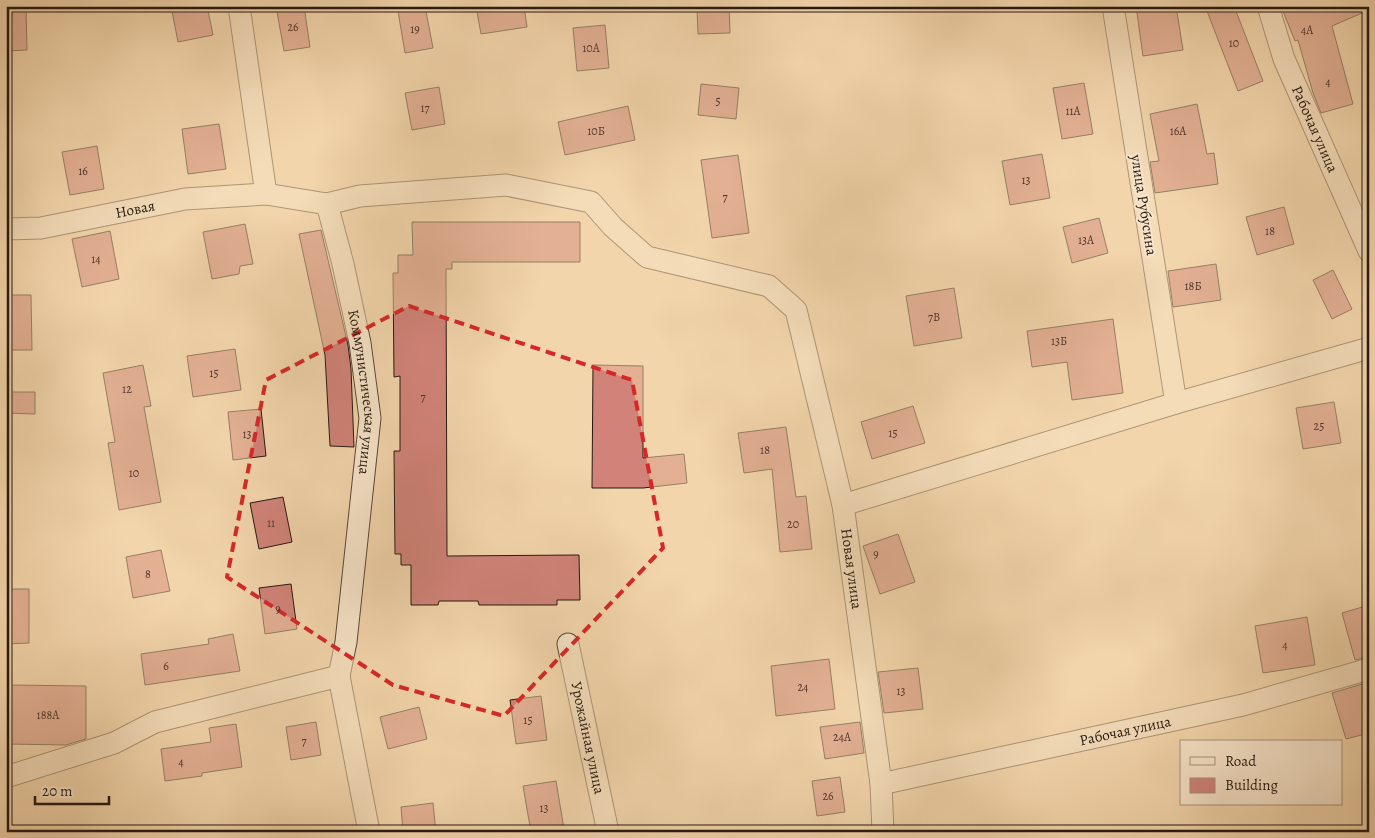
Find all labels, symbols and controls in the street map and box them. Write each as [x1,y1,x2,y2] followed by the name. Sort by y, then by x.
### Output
[287,19,299,35] house number: 26
[410,21,420,37] house number: 19
[1301,22,1314,38] house number: 4А
[1229,35,1239,51] house number: 10
[582,40,601,56] house number: 10А
[1325,74,1331,90] house number: 4
[1287,82,1343,176] street label: Рабочая улица
[715,93,721,109] house number: 5
[420,100,431,116] house number: 17
[1065,103,1082,119] house number: 11А
[587,123,605,139] house number: 10Б
[1170,123,1187,139] house number: 16А
[1126,152,1162,257] street label: улица Рубусина
[78,163,88,179] house number: 16
[1021,172,1031,188] house number: 13
[722,189,728,205] house number: 7
[114,195,157,223] street label: Новая
[1265,223,1275,239] house number: 18
[1078,232,1095,248] house number: 13А
[91,251,101,267] house number: 14
[1184,278,1202,294] house number: 18Б
[343,308,380,476] street label: Коммунистическая улица
[928,309,940,325] house number: 7В
[1051,333,1067,349] house number: 13Б
[209,365,219,381] house number: 15
[122,381,132,397] house number: 12
[420,389,426,405] house number: 7
[1314,418,1324,434] house number: 25
[888,425,898,441] house number: 15
[242,426,252,442] house number: 13
[760,442,770,458] house number: 18
[129,465,139,481] house number: 10
[267,515,275,531] house number: 11
[787,516,799,532] house number: 20
[836,527,867,610] street label: Новая улица
[873,546,879,562] house number: 9
[145,566,151,582] house number: 8
[275,601,281,617] house number: 9
[1282,637,1288,653] house number: 4
[163,658,169,674] house number: 6
[797,679,809,695] house number: 24
[566,680,610,796] street label: Урожайная улица
[896,683,906,699] house number: 13
[37,707,60,723] house number: 188А
[1078,711,1173,750] street label: Рабочая улица
[523,712,533,728] house number: 15
[833,729,852,745] house number: 24А
[301,733,307,749] house number: 7
[1180,740,1342,806] legend
[1225,751,1257,771] text: Road
[178,754,184,770] house number: 4
[35,773,109,805] scale bar
[1225,775,1278,795] text: Building
[42,781,73,801] text: 20 m
[822,788,834,804] house number: 26
[539,800,549,816] house number: 13

